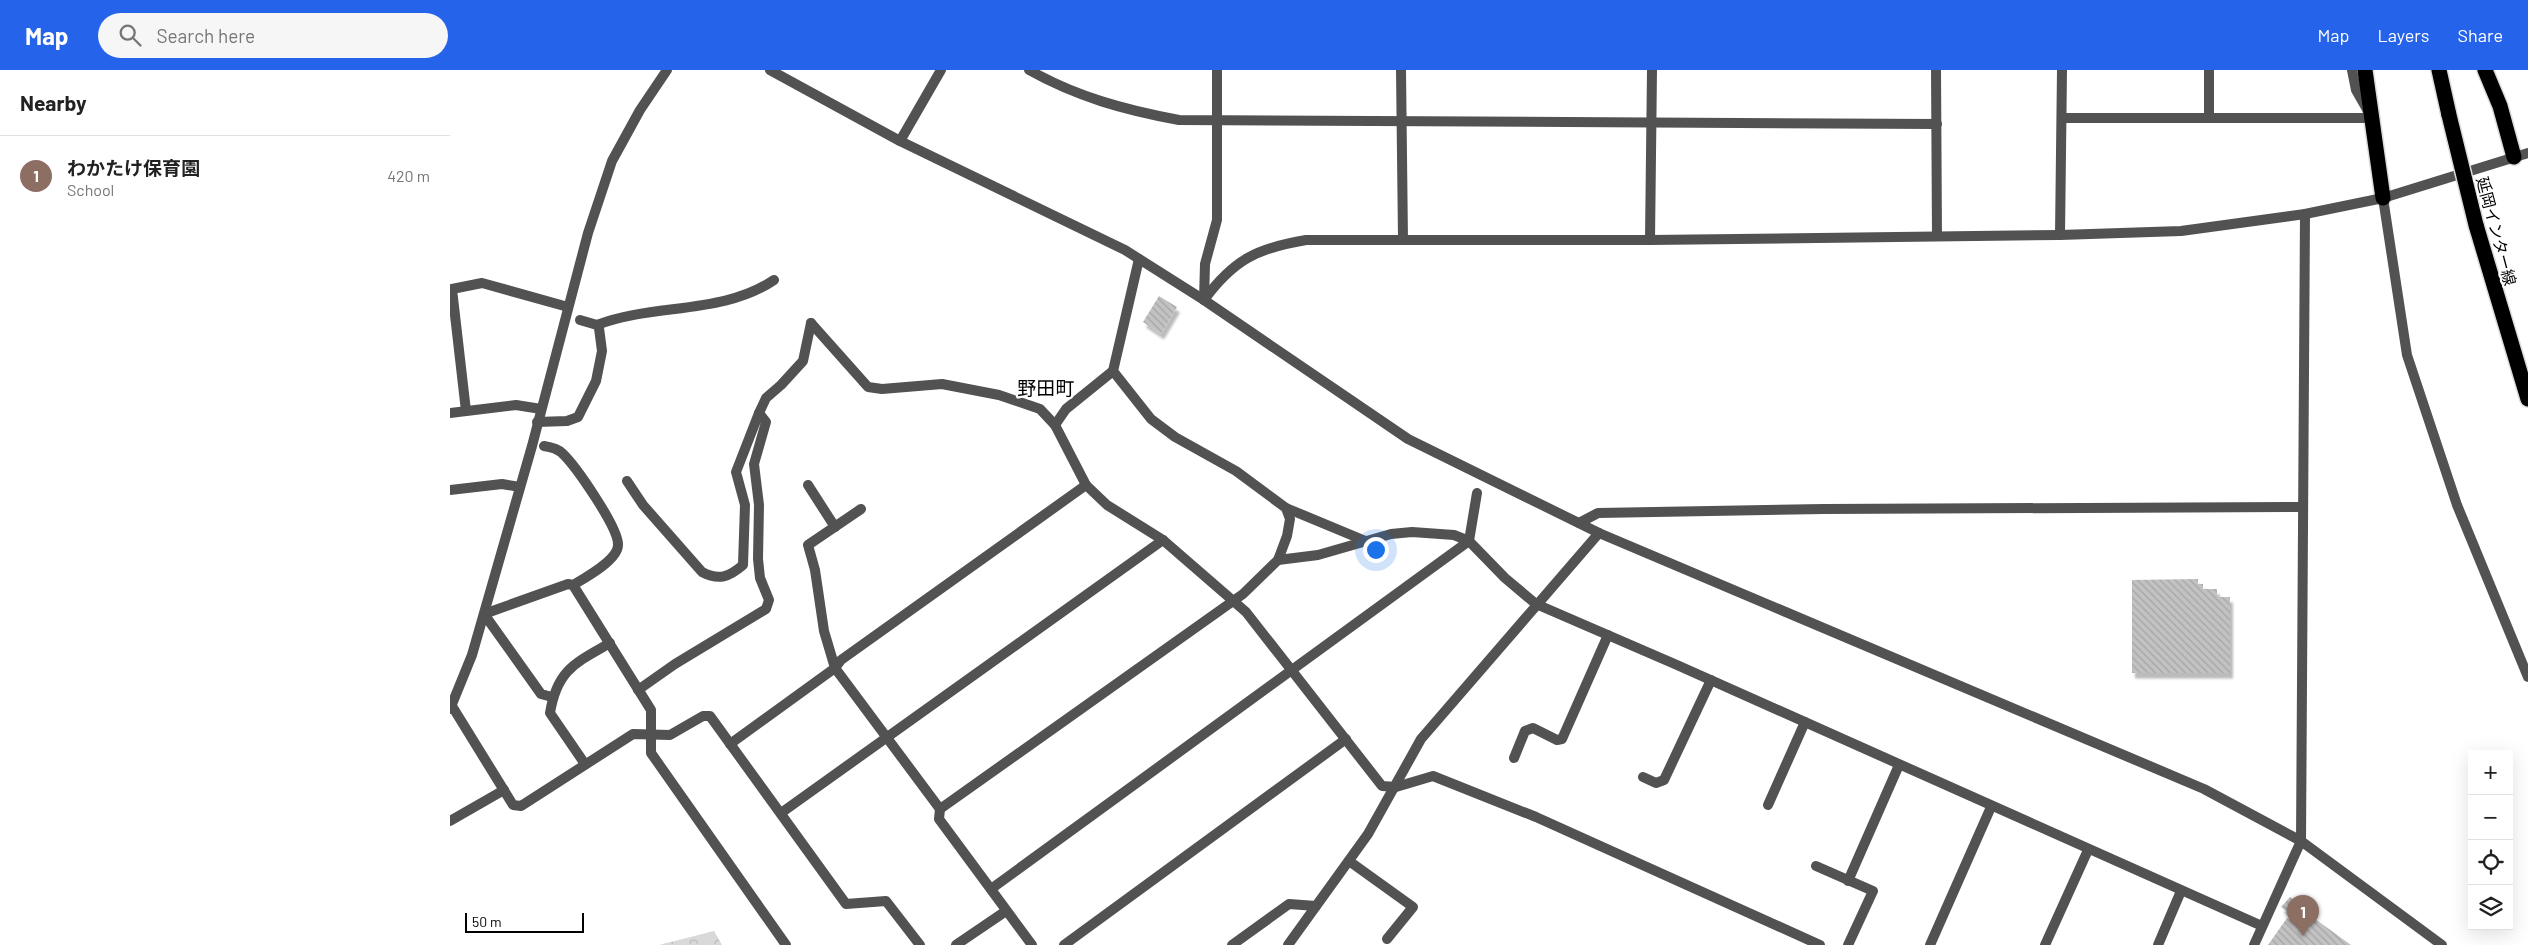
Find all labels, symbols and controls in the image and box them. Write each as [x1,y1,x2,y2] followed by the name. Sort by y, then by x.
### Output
[98,13,448,58] search box
[25,21,68,50] text: Map
[116,21,144,49] icon: search
[156,24,255,47] text: Search here
[2317,24,2349,46] text: Map
[2377,24,2430,46] text: Layers
[2458,24,2503,46] text: Share
[20,90,86,115] text: Nearby
[67,156,200,179] text: わかたけ保育園
[33,166,39,185] text: 1
[387,166,430,185] text: 420 m
[2473,174,2521,288] street label: 延岡インター線
[67,180,114,199] text: School
[1017,376,1075,399] district label: 野田町
[1363,537,1389,563] your location
[2468,750,2513,930] map controls
[2468,750,2513,795] button: +
[2468,795,2513,840] button: −
[2468,840,2513,885] button: locate
[2468,885,2513,930] button: layers
[2287,895,2319,936] pin: 1
[465,910,584,933] scale bar
[472,913,501,930] text: 50 m

